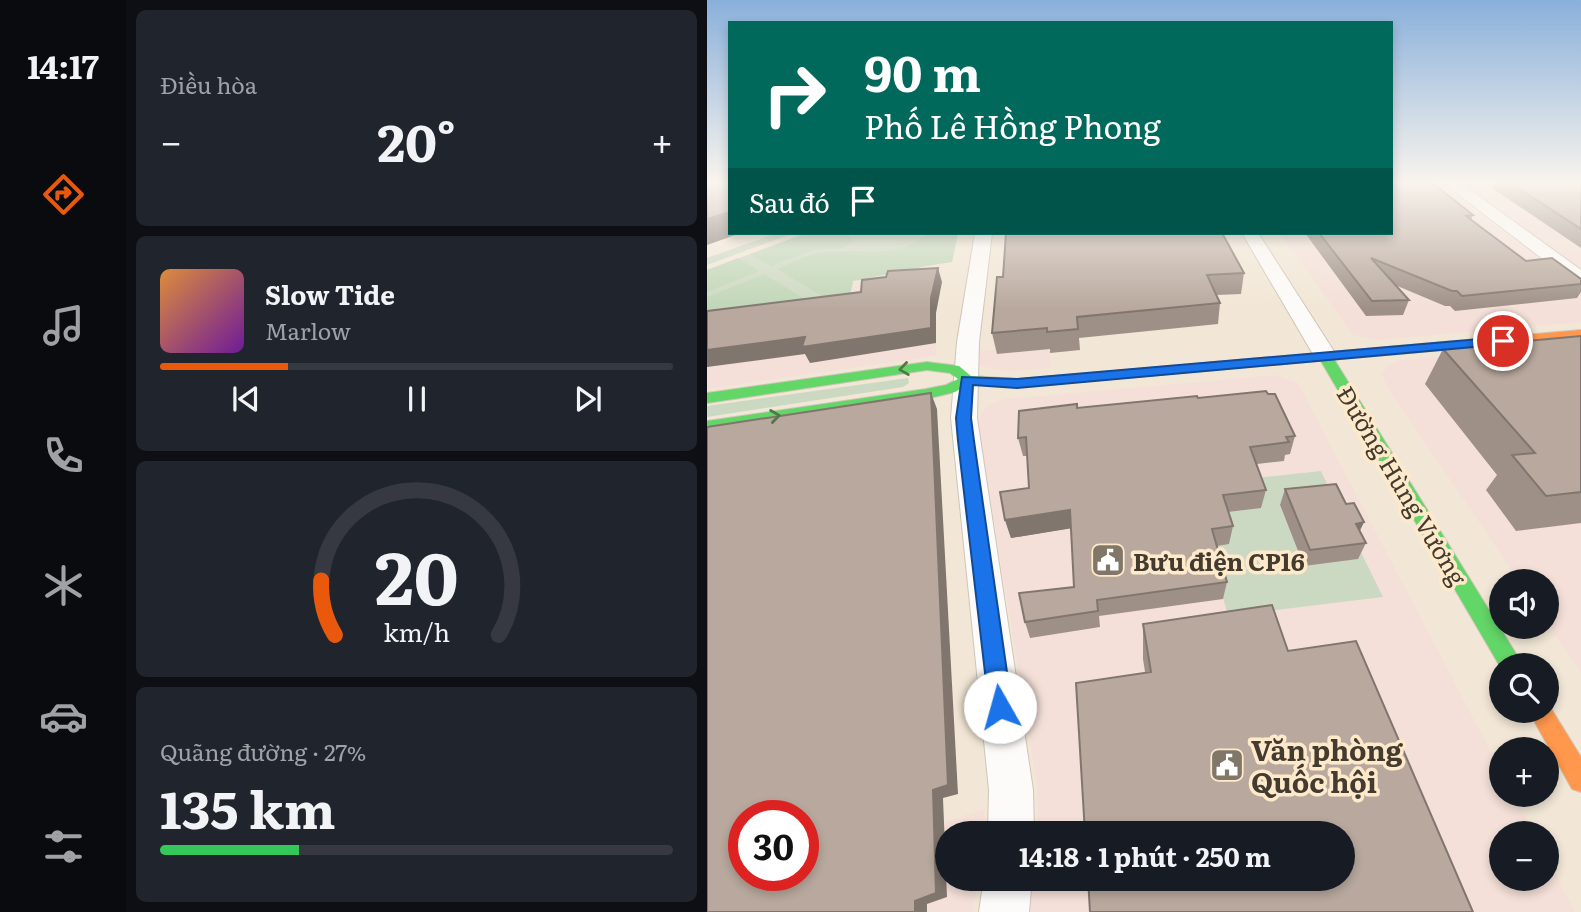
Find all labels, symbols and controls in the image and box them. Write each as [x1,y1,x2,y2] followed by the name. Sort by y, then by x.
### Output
[864,34,981,107] text: 90 m
[27,41,99,89] text: 14:17
[749,49,840,140] icon: right
[160,67,257,101] text: Điều hòa
[377,101,456,178] text: 20°
[864,101,1161,149] text: Phố Lê Hồng Phong
[160,111,182,168] text: −
[651,111,673,168] text: +
[39,170,88,219] icon: directions
[749,182,830,221] text: Sau đó
[844,182,882,220] icon: arrive
[265,274,395,313] text: Slow Tide
[39,301,88,350] icon: music
[1473,311,1533,371] pin
[265,313,351,347] text: Marlow
[1484,322,1522,360] icon: arrive
[898,362,910,377] one-way arrow
[1330,379,1477,592] street label: Đường Hùng Vương
[227,380,265,418] icon: previous
[398,380,436,418] icon: pause
[569,380,607,418] icon: next
[769,409,780,424] one-way arrow
[39,431,88,480] icon: phone
[375,519,458,627] text: 20
[1089,541,1127,579] public building icon: Bưu điện CP16
[1133,543,1305,578] place label: Bưu điện CP16
[39,561,88,610] icon: climate
[1489,569,1559,891] map controls
[1489,569,1559,639] button: sound
[383,613,450,650] text: km/h
[1489,653,1559,723] button: search
[963,670,1037,744] position arrow
[39,692,88,741] icon: car
[1251,728,1404,802] place label: Văn phòng Quốc hội
[160,734,366,768] text: Quãng đường · 27%
[1489,737,1559,807] button: +
[1208,746,1246,784] public building icon: Văn phòng Quốc hội
[160,768,336,845] text: 135 km
[728,800,819,891] speed limit sign: 30
[1489,821,1559,891] button: −
[39,822,88,871] icon: filters
[1019,836,1271,875] text: 14:18 · 1 phút · 250 m

